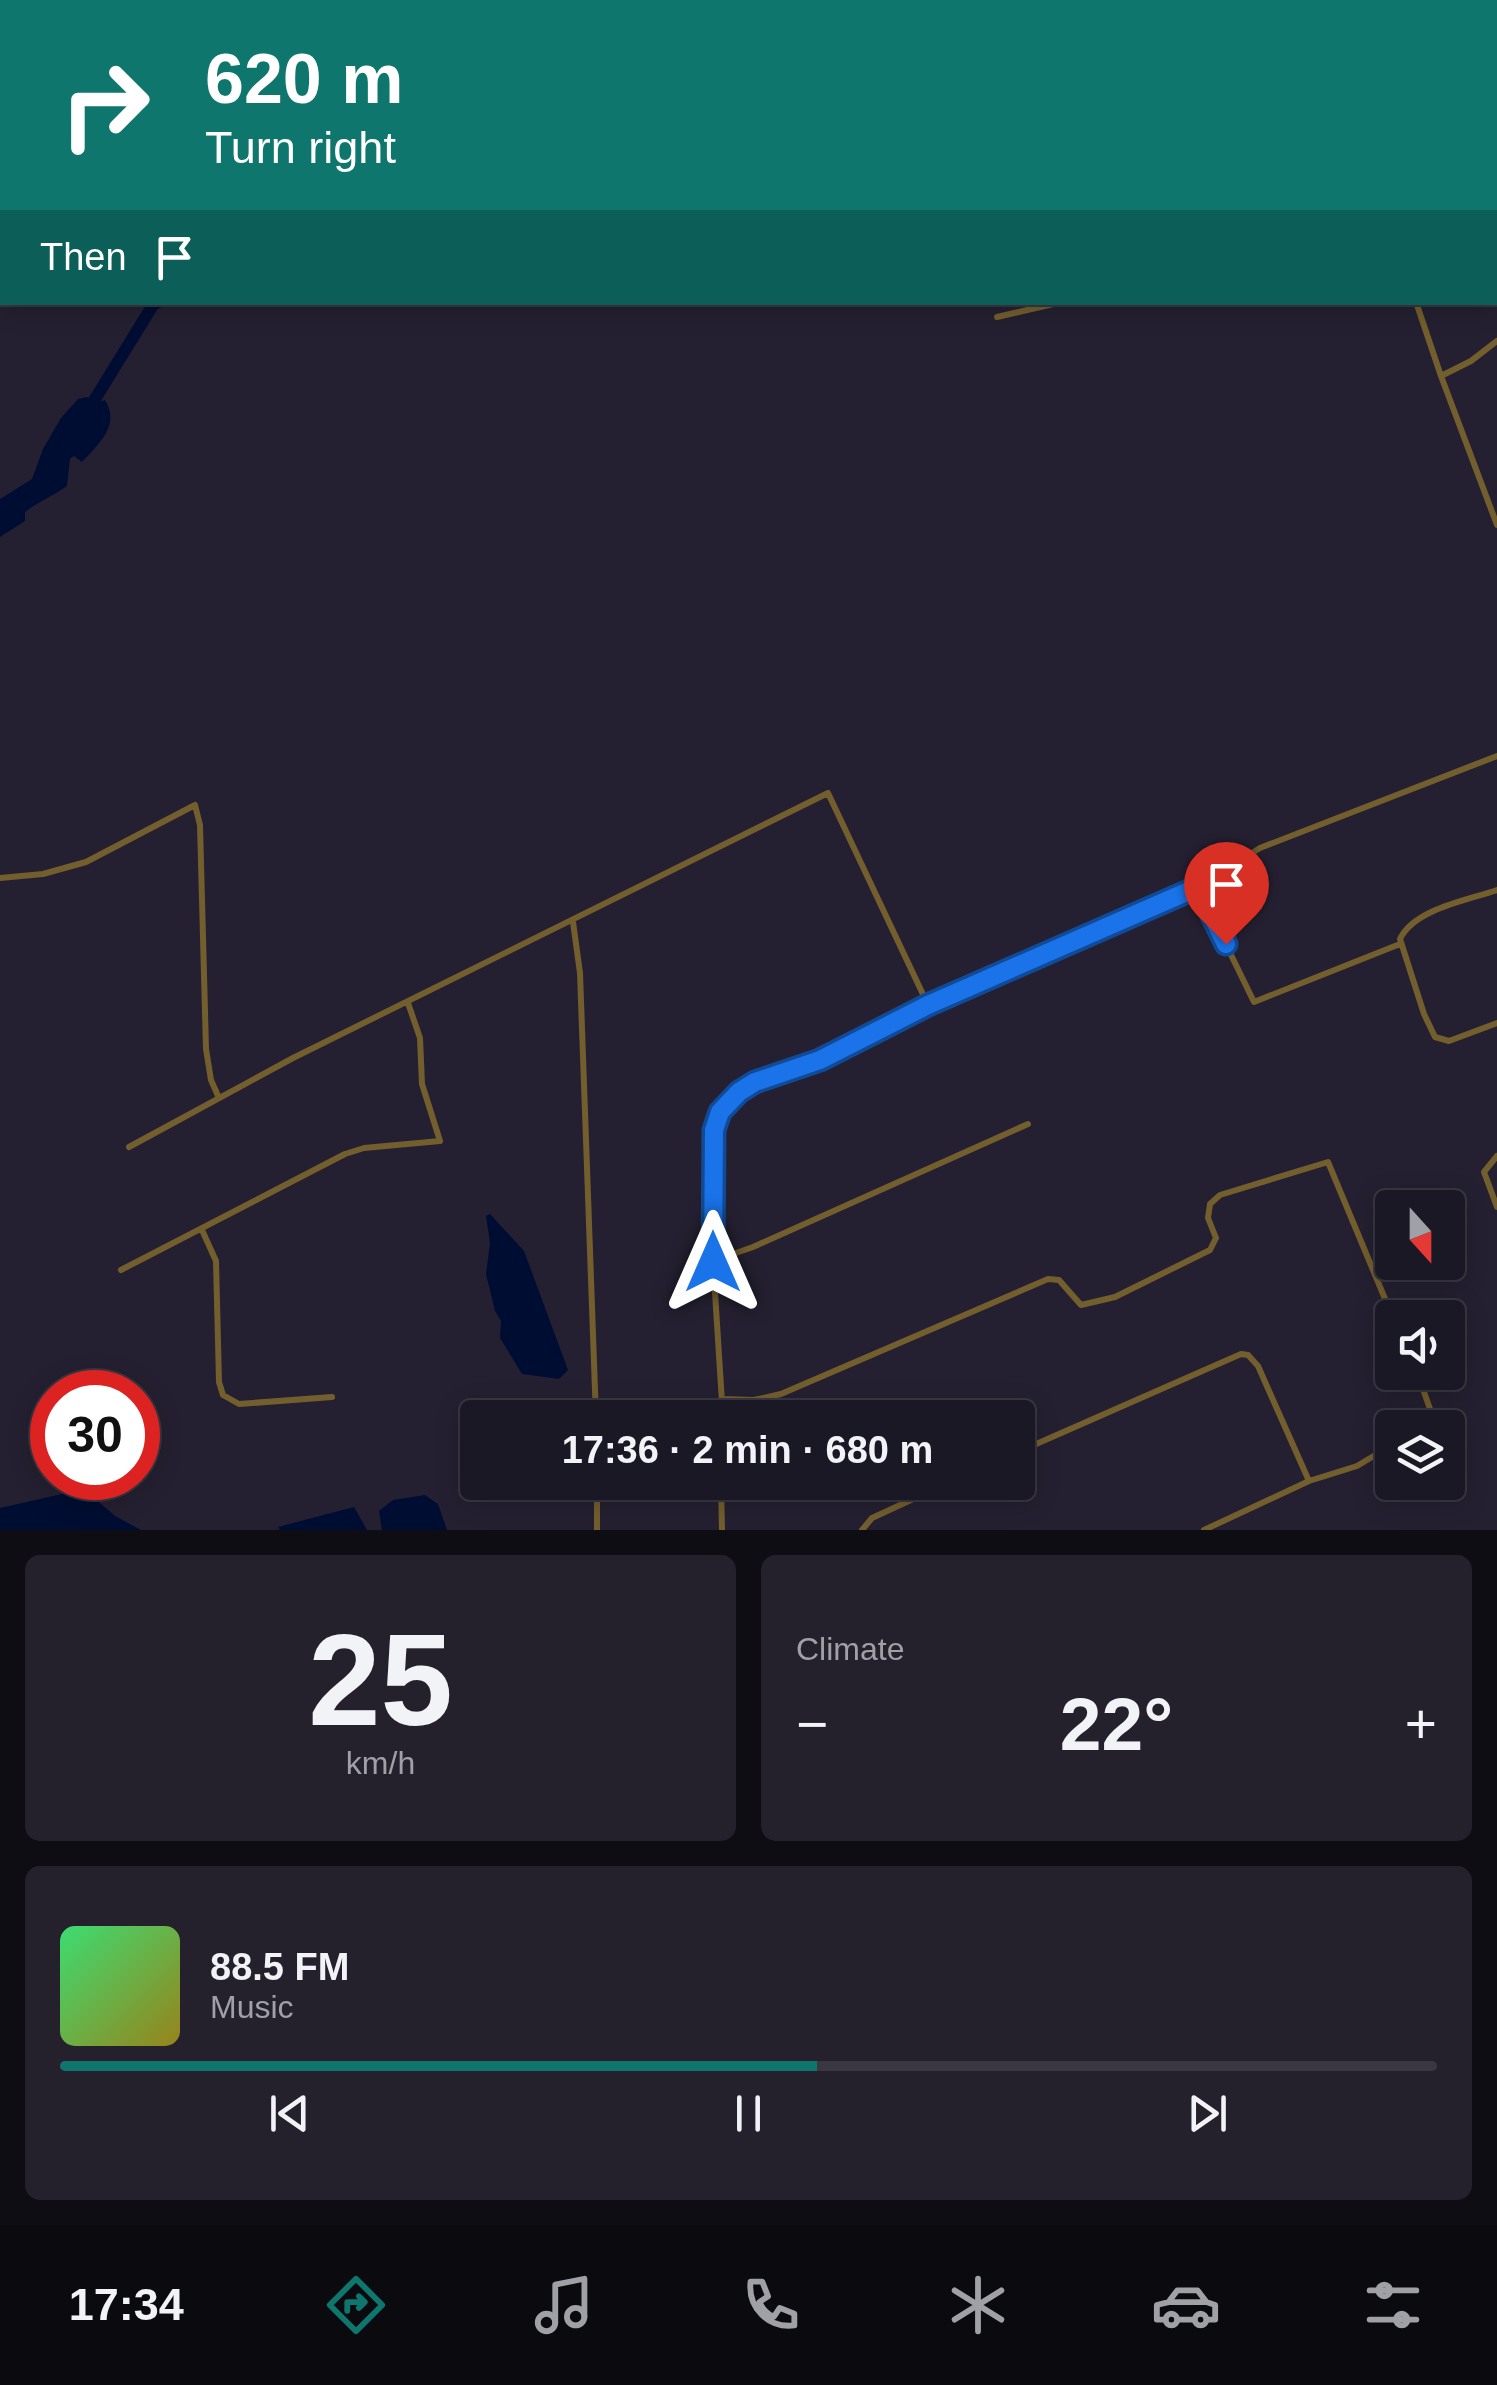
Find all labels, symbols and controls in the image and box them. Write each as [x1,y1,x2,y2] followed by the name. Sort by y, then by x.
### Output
[40,40,170,170] icon: right
[205,40,403,118] text: 620 m
[205,122,396,173] text: Turn right
[147,230,202,285] icon: arrive
[40,236,127,278] text: Then
[1184,842,1269,945] pin
[1199,857,1254,912] icon: arrive
[1375,1190,1465,1280] north arrow
[1375,1190,1465,1500] map controls
[661,1210,765,1314] position arrow
[1375,1300,1465,1390] button: sound
[30,1370,160,1500] speed limit sign: 30
[1375,1410,1465,1500] button: layers
[562,1429,933,1471] text: 17:36 · 2 min · 680 m
[308,1607,453,1753] text: 25
[796,1631,904,1667] text: Climate
[1060,1682,1173,1766] text: 22°
[796,1693,828,1755] text: −
[1405,1693,1437,1755] text: +
[346,1745,415,1781] text: km/h
[210,1946,349,1988] text: 88.5 FM
[210,1989,294,2025] text: Music
[262,2086,317,2141] icon: previous
[721,2086,776,2141] icon: pause
[1180,2086,1235,2141] icon: next
[321,2270,391,2340] icon: directions
[529,2270,599,2340] icon: music
[736,2270,806,2340] icon: phone
[943,2270,1013,2340] icon: climate
[1151,2270,1221,2340] icon: car
[1358,2270,1428,2340] icon: filters
[69,2279,184,2330] text: 17:34

